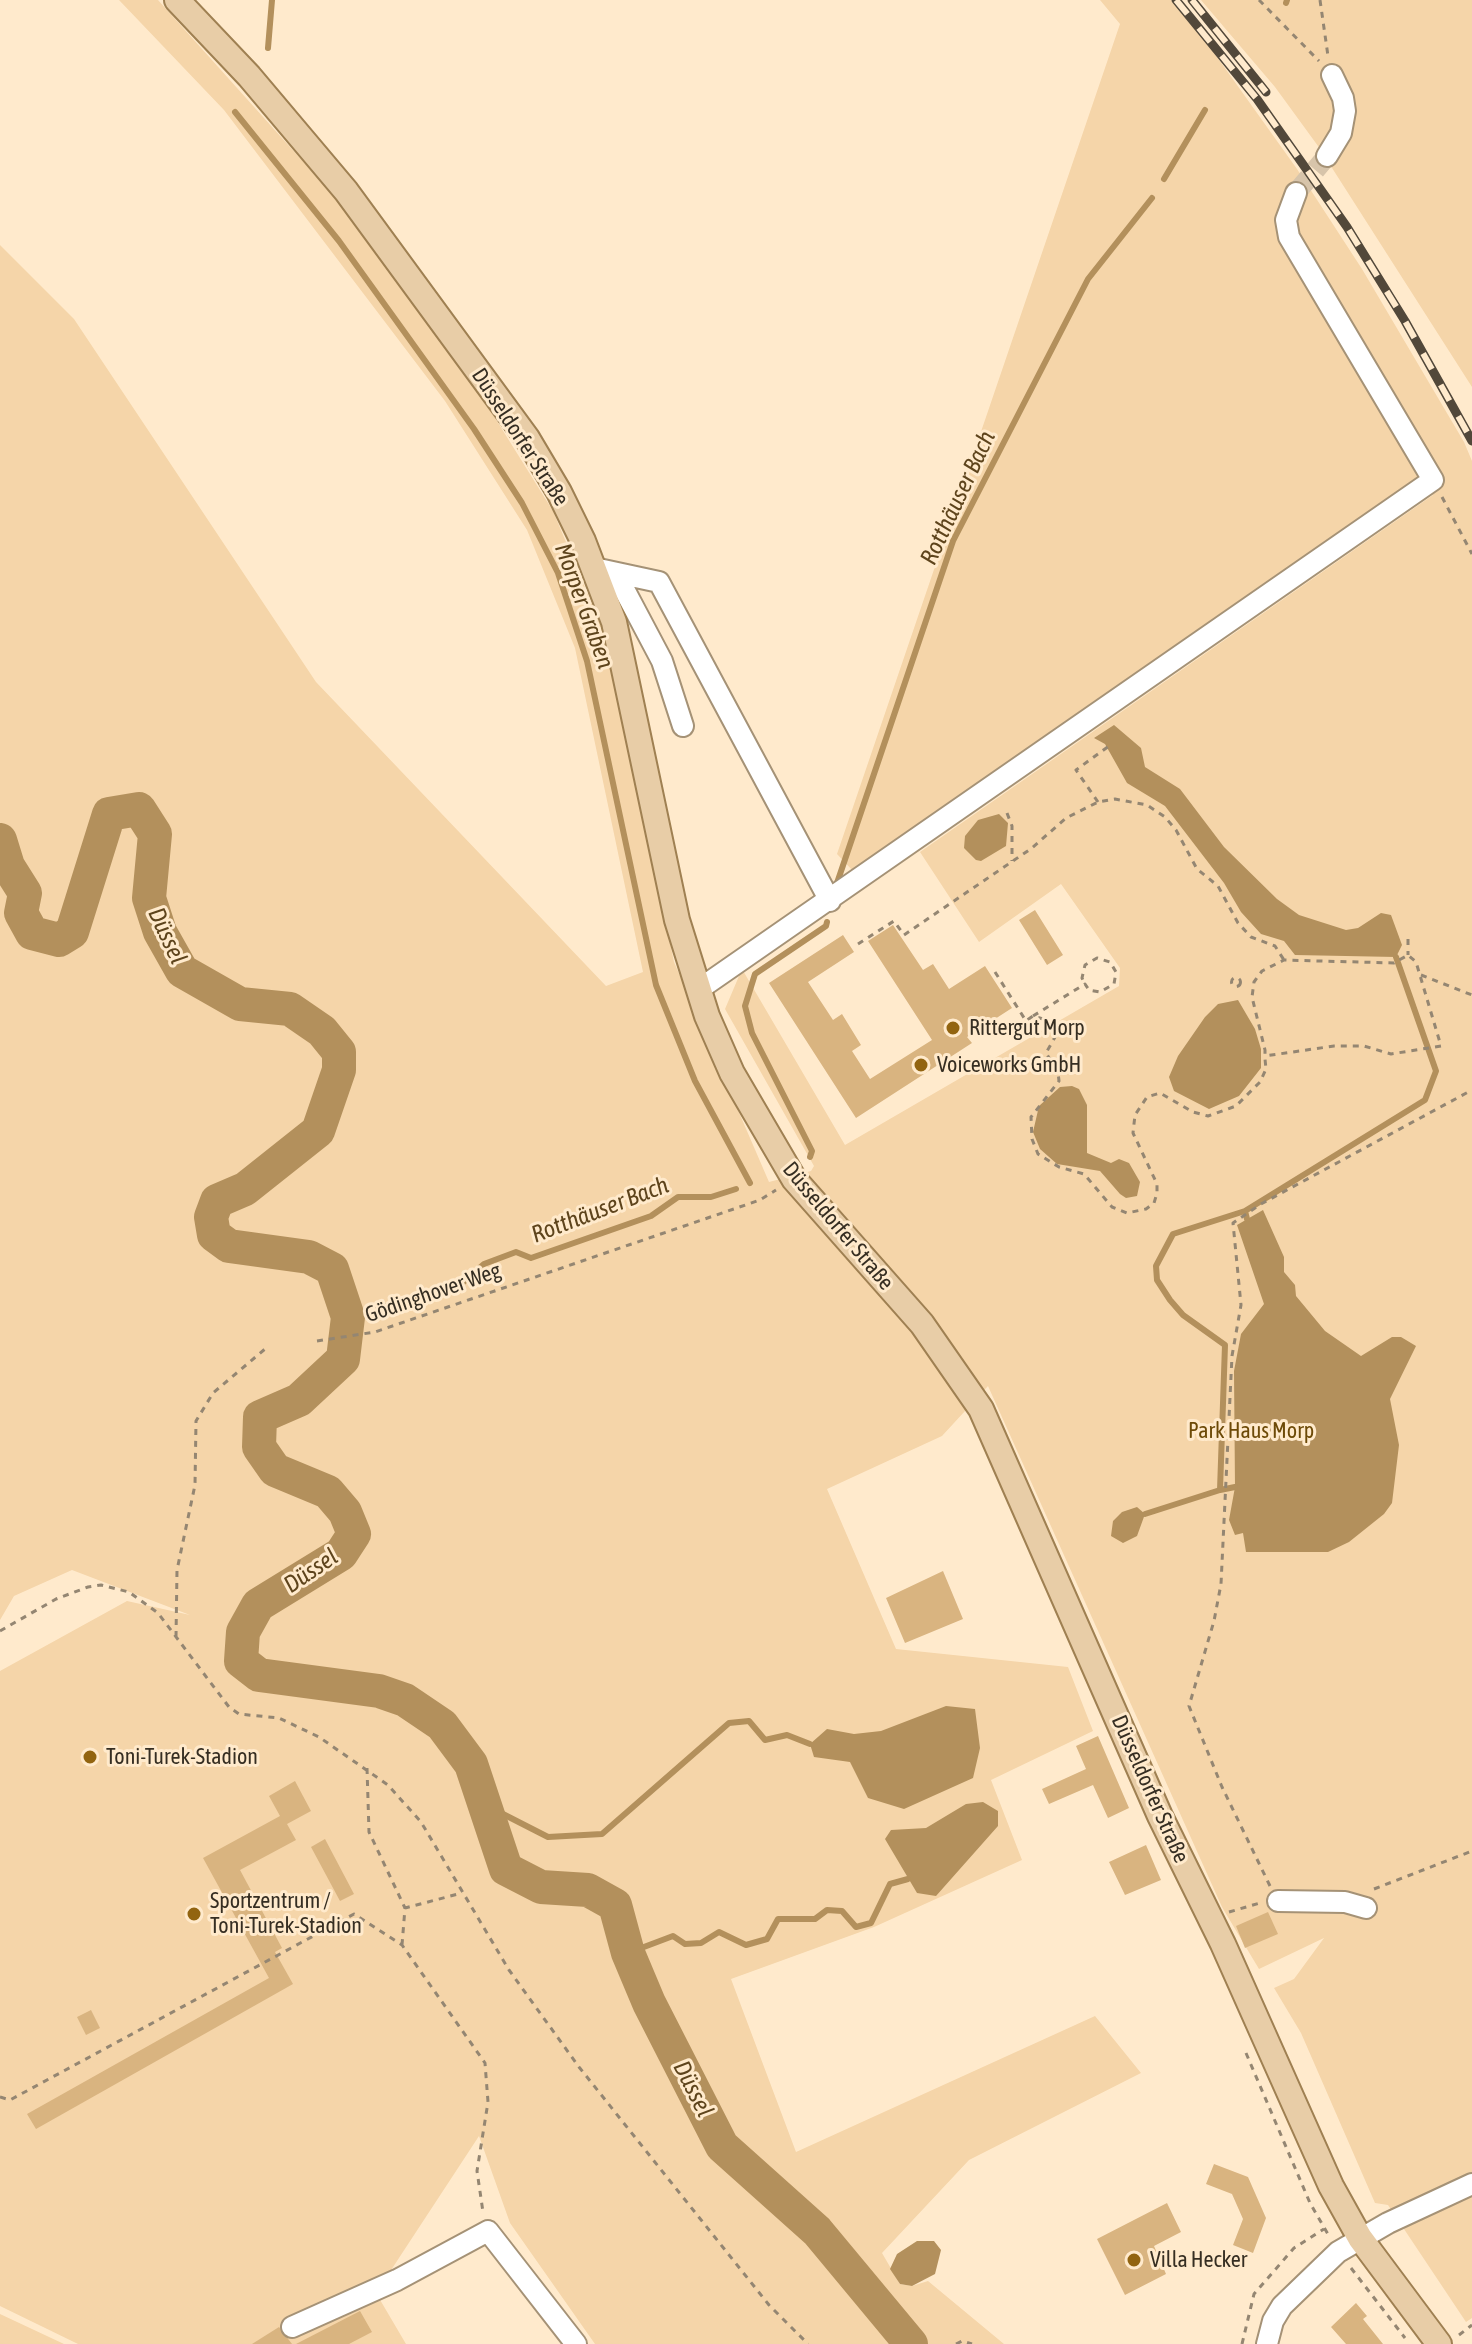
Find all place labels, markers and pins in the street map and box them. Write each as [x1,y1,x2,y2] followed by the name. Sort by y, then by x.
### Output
[969,1015,1085,1041] place label: Rittergut Morp
[944,1019,962,1037] marker: Rittergut Morp
[937,1052,1081,1078] place label: Voiceworks GmbH
[912,1056,930,1074] marker: Voiceworks GmbH
[106,1744,258,1770] place label: Toni-Turek-Stadion
[81,1748,99,1766] marker: Toni-Turek-Stadion
[210,1888,362,1940] place label: Sportzentrum / Toni-Turek-Stadion
[185,1905,203,1923] marker: Sportzentrum / Toni-Turek-Stadion
[1150,2247,1247,2273] place label: Villa Hecker
[1125,2251,1143,2269] marker: Villa Hecker

